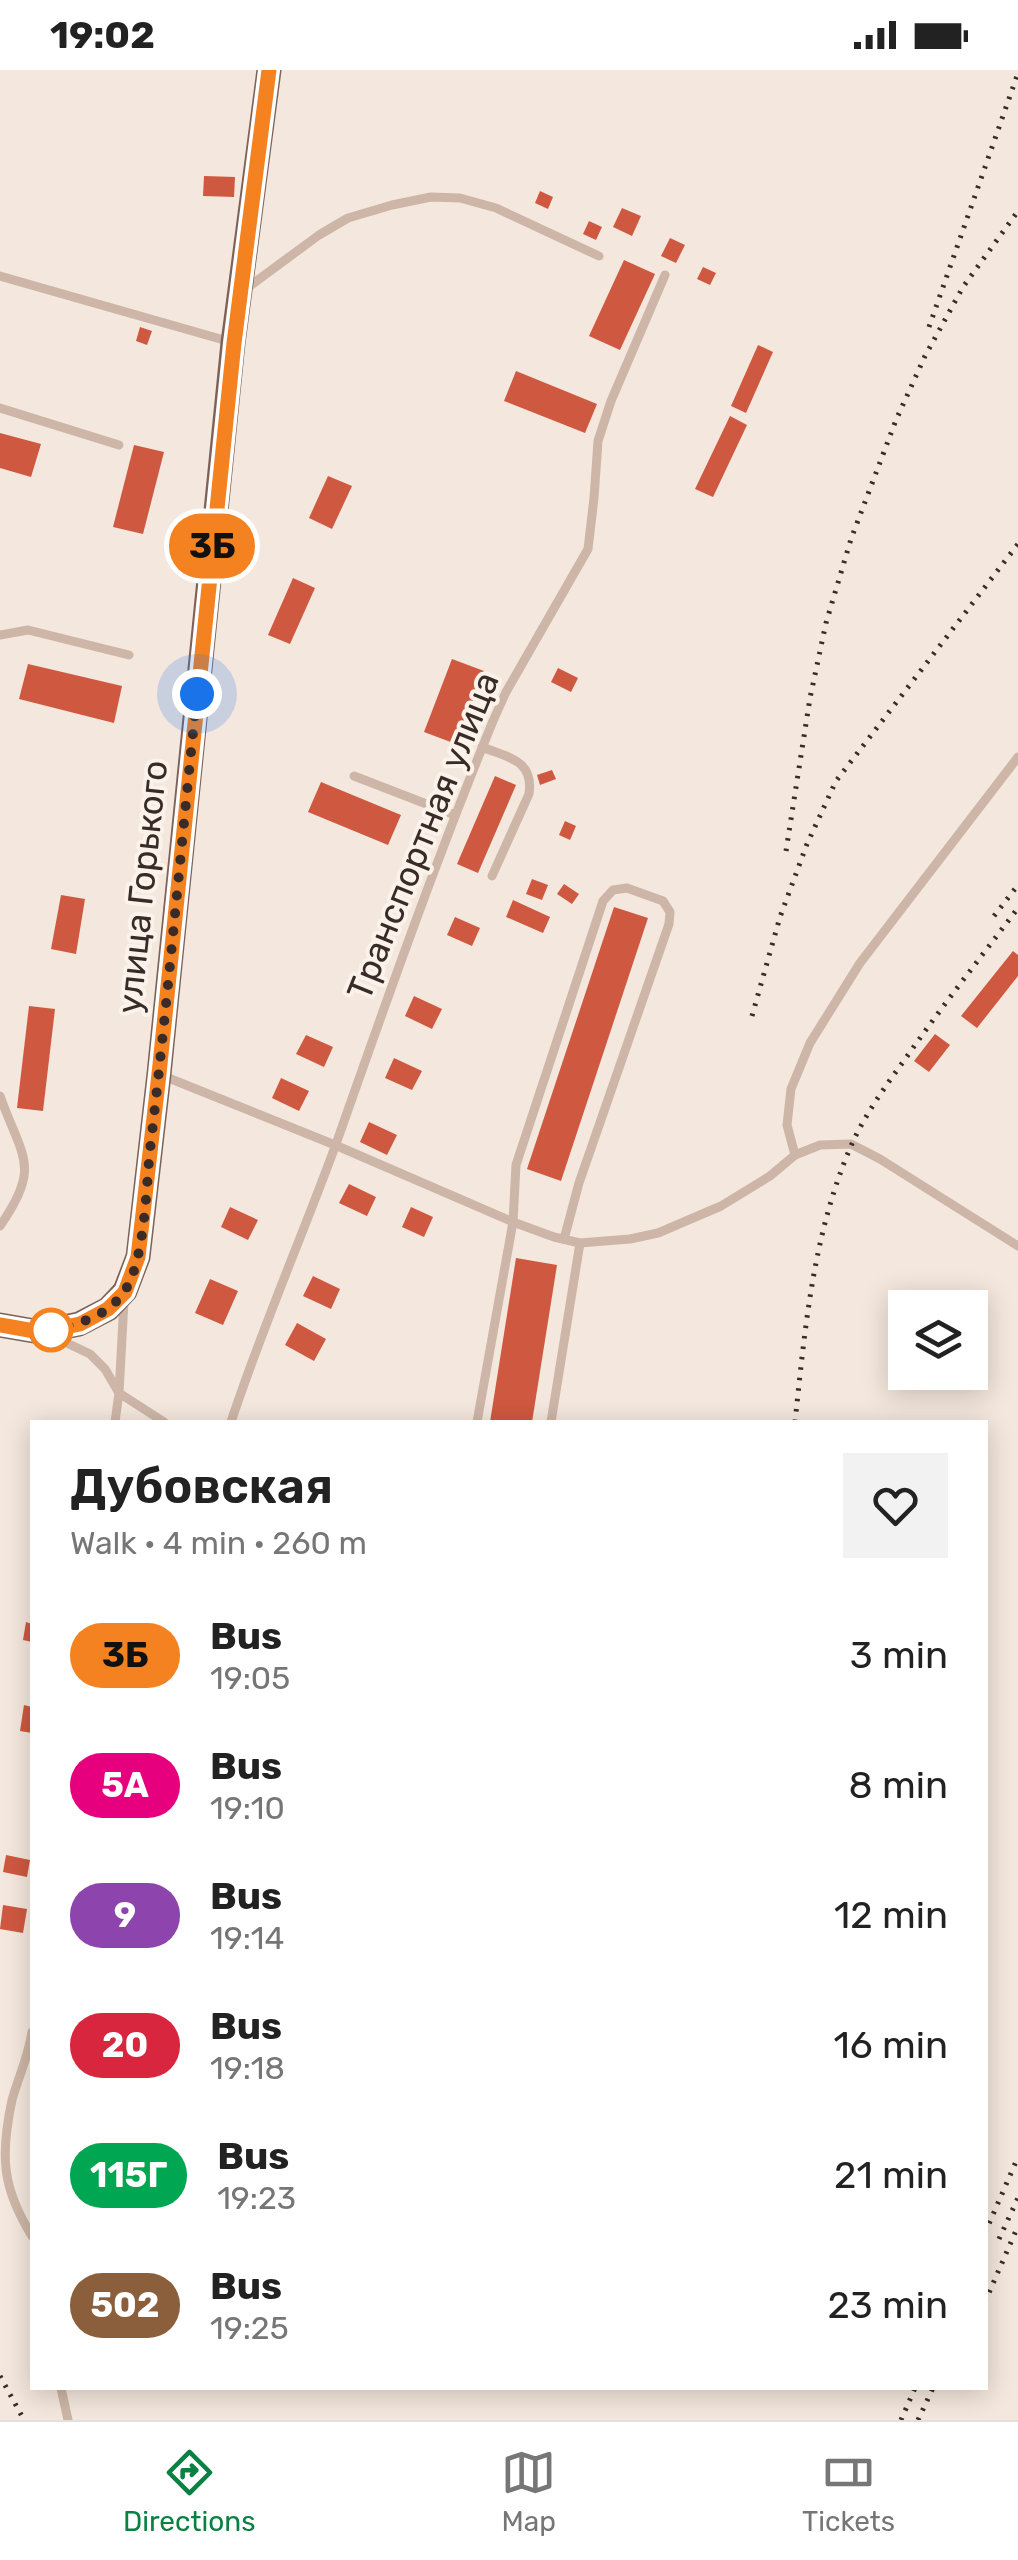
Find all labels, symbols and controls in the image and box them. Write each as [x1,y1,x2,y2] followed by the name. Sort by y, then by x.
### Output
[50,12,155,58] text: 19:02
[167,514,257,578] line badge: 3Б
[189,525,235,567] text: 3Б
[338,666,508,1006] street label: Транспортная улица
[172,669,222,719] your location
[108,758,176,1016] street label: улица Горького
[888,1290,988,1390] map controls
[888,1290,988,1390] button: layers
[30,1309,72,1351] unlabelled marker
[843,1453,948,1558] button: heart
[70,1458,333,1515] text: Дубовская
[70,1524,367,1562] text: Walk · 4 min · 260 m
[210,1613,282,1659] text: Bus
[850,1632,948,1678] text: 3 min
[102,1634,148,1676] text: 3Б
[210,1659,290,1697] text: 19:05
[210,1743,282,1789] text: Bus
[849,1762,948,1808] text: 8 min
[101,1764,149,1806] text: 5А
[210,1789,285,1827] text: 19:10
[210,1873,282,1919] text: Bus
[834,1892,948,1938] text: 12 min
[114,1894,136,1936] text: 9
[210,1919,284,1957] text: 19:14
[210,2003,282,2049] text: Bus
[834,2022,948,2068] text: 16 min
[102,2024,148,2066] text: 20
[210,2049,285,2087] text: 19:18
[217,2133,289,2179] text: Bus
[834,2152,948,2198] text: 21 min
[90,2154,167,2196] text: 115Г
[217,2179,296,2217] text: 19:23
[210,2263,282,2309] text: Bus
[828,2282,948,2328] text: 23 min
[90,2284,160,2326] text: 502
[210,2309,289,2347] text: 19:25
[123,2445,256,2538] tab: Directions
[501,2445,556,2538] tab: Map
[802,2445,895,2538] tab: Tickets

